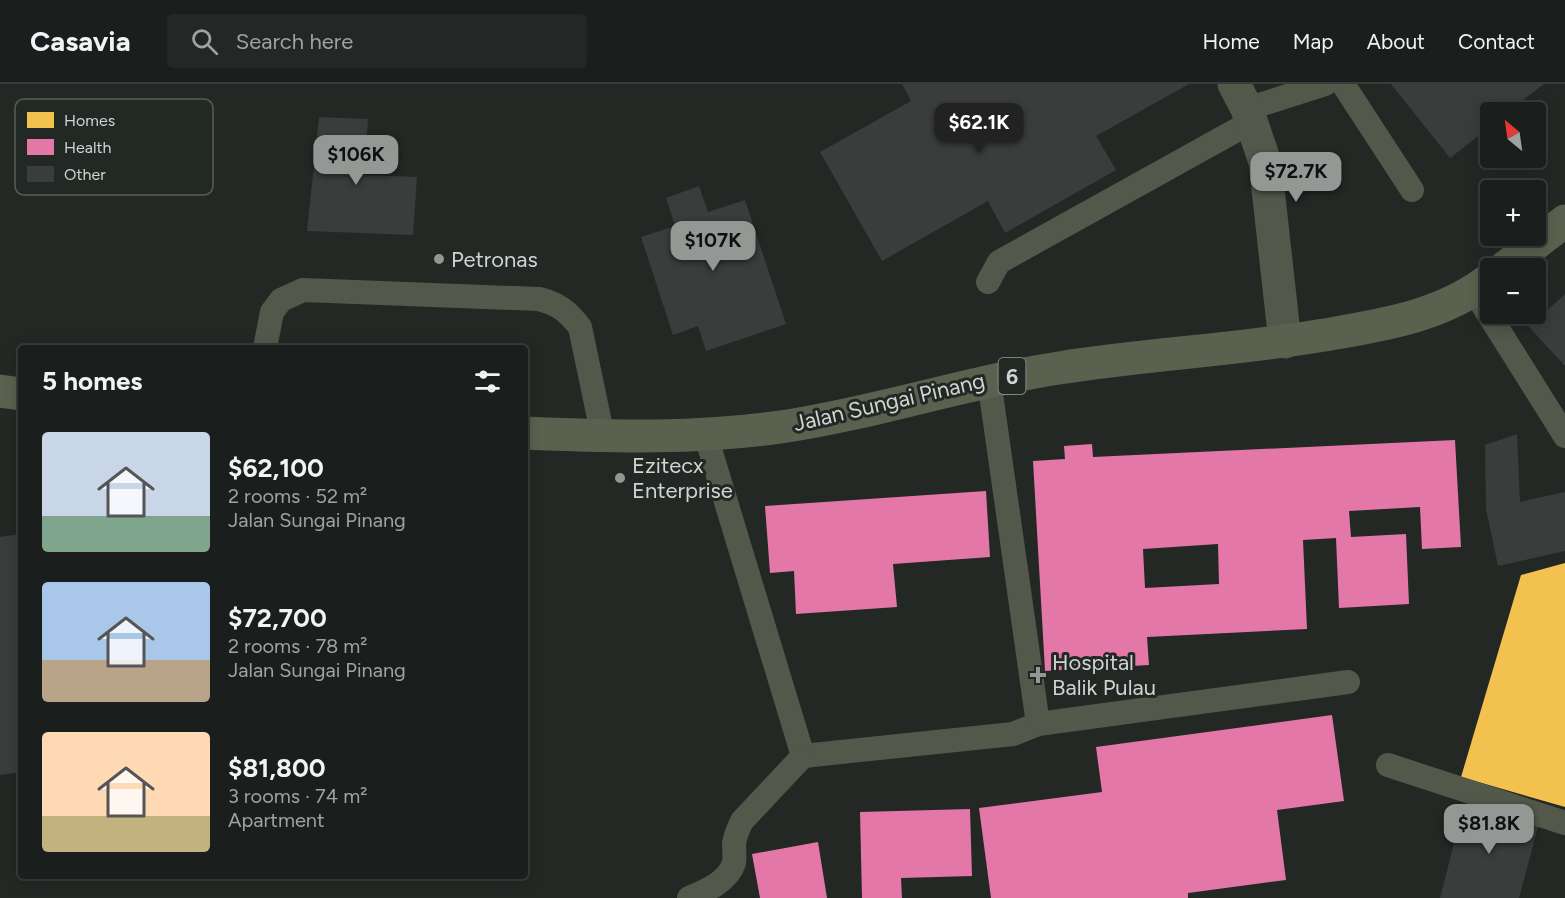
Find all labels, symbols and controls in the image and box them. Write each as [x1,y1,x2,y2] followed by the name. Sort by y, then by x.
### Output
[167,14,587,68] search box
[30,24,131,58] text: Casavia
[188,25,221,58] icon: search
[236,28,353,55] text: Search here
[1203,29,1260,54] text: Home
[1293,29,1334,54] text: Map
[1367,29,1425,54] text: About
[1458,29,1535,54] text: Contact
[15,99,213,195] legend
[1480,102,1546,168] north arrow
[1480,102,1546,324] map controls
[930,103,1028,154] pin: $62.1K
[949,110,1009,134] text: $62.1K
[64,111,115,130] text: Homes
[314,135,398,186] pin: $106K
[64,138,111,157] text: Health
[327,142,385,166] text: $106K
[1247,152,1345,203] pin: $72.7K
[1264,159,1328,183] text: $72.7K
[64,165,106,184] text: Other
[1480,180,1546,246] button: +
[671,221,755,272] pin: $107K
[685,228,741,252] text: $107K
[451,246,538,273] place label: Petronas
[432,252,446,266] marker: Petronas
[1480,258,1546,324] button: −
[998,358,1026,394] road number: 6
[42,365,142,397] text: 5 homes
[471,365,504,398] icon: filters
[791,367,987,437] street label: Jalan Sungai Pinang
[228,452,324,484] text: $62,100
[632,452,733,504] place label: Ezitecx Enterprise
[90,456,162,528] icon: home
[613,471,627,485] marker: Ezitecx Enterprise
[228,484,367,508] text: 2 rooms · 52 m²
[228,508,406,532] text: Jalan Sungai Pinang
[228,602,327,634] text: $72,700
[90,606,162,678] icon: home
[228,634,368,658] text: 2 rooms · 78 m²
[1052,649,1156,701] place label: Hospital Balik Pulau
[228,658,406,682] text: Jalan Sungai Pinang
[1029,666,1047,684] marker: Hospital Balik Pulau
[228,752,326,784] text: $81,800
[90,756,162,828] icon: home
[228,784,367,808] text: 3 rooms · 74 m²
[1440,804,1538,855] pin: $81.8K
[228,808,325,832] text: Apartment
[1458,811,1520,835] text: $81.8K

